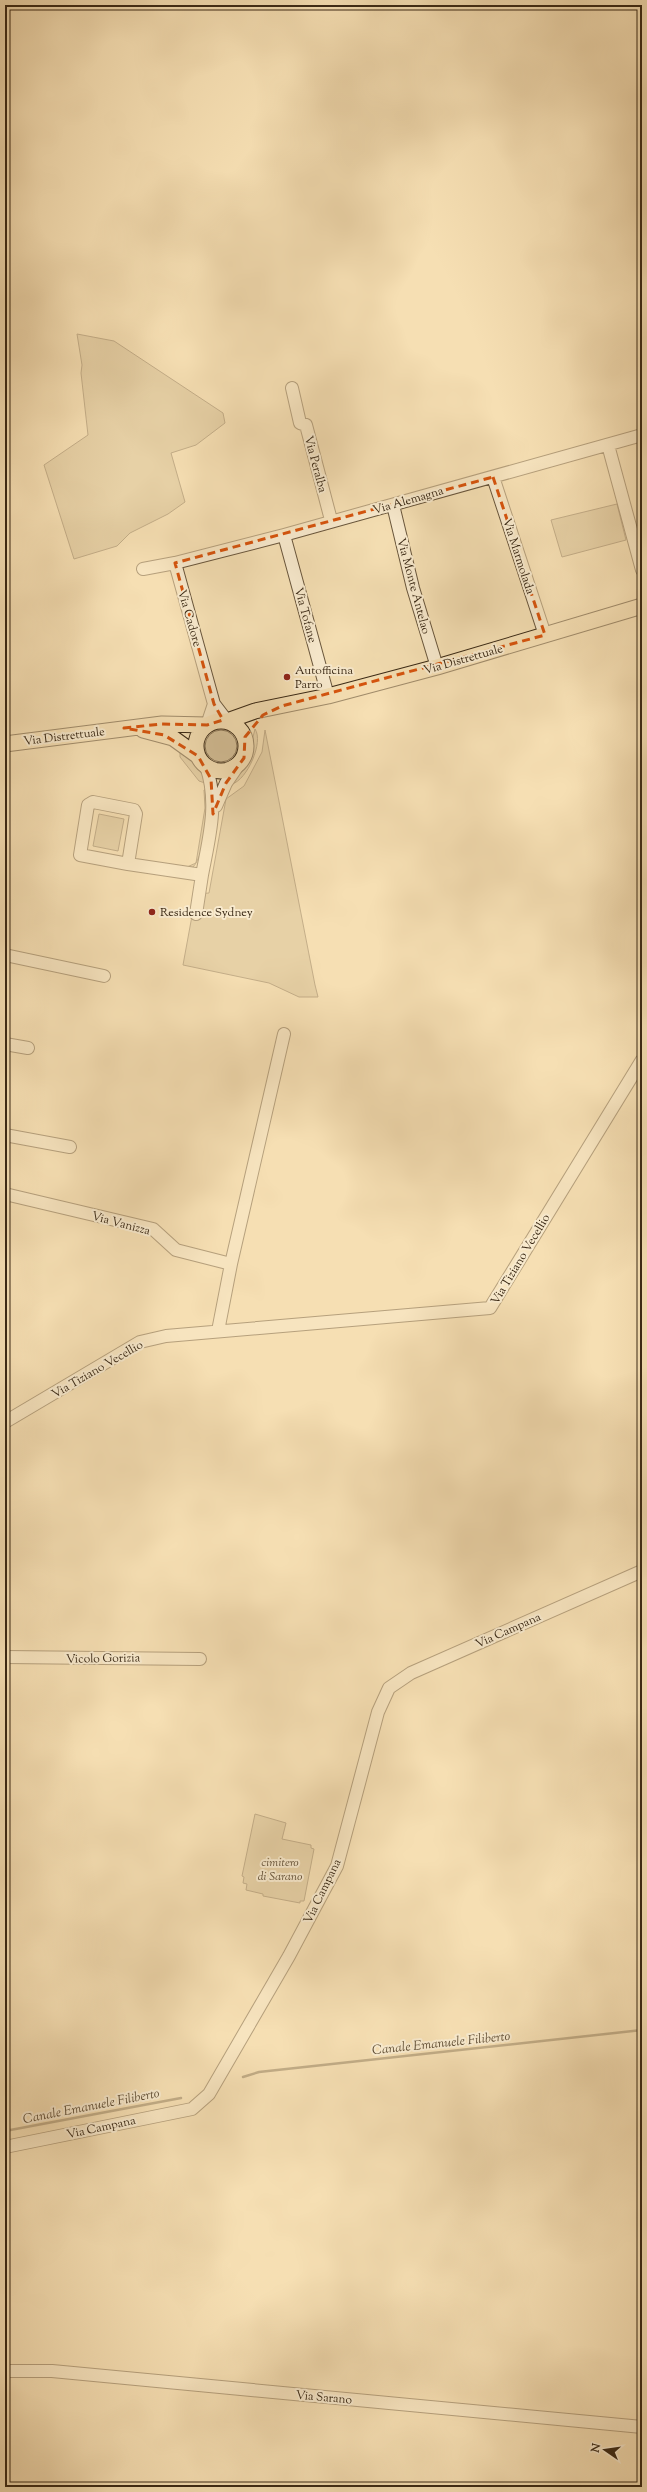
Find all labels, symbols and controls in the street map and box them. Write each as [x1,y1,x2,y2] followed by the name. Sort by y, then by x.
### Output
[299,434,331,495] street label: Via Peralba
[371,482,446,520] street label: Via Alemagna
[497,516,539,597] street label: Via Marmolada
[392,536,435,637] street label: Via Monte Antelao
[289,586,321,645] street label: Via Tofane
[172,588,206,649] street label: Via Cadore
[422,640,505,680] street label: Via Distrettuale
[295,662,353,694] place label: Autofficina Parro
[282,672,292,682] marker: Autofficina Parro
[22,723,106,751] street label: Via Distrettuale
[160,904,253,922] place label: Residence Sydney
[147,907,157,917] marker: Residence Sydney
[89,1207,153,1241] street label: Via Vanizza
[487,1210,555,1308] street label: Via Tiziano Vecellio
[48,1336,147,1403] street label: Via Tiziano Vecellio
[473,1608,545,1653] street label: Via Campana
[66,1649,141,1669] street label: Vicolo Gorizia
[258,1854,302,1886] park label: cimitero di Sarano
[299,1856,347,1927] street label: Via Campana
[371,2028,511,2060] water label: Canale Emanuele Filiberto
[22,2085,161,2129] water label: Canale Emanuele Filiberto
[65,2112,138,2144] street label: Via Campana
[295,2387,353,2409] street label: Via Sarano
[585,2430,625,2470] north arrow
[587,2442,605,2455] text: N

